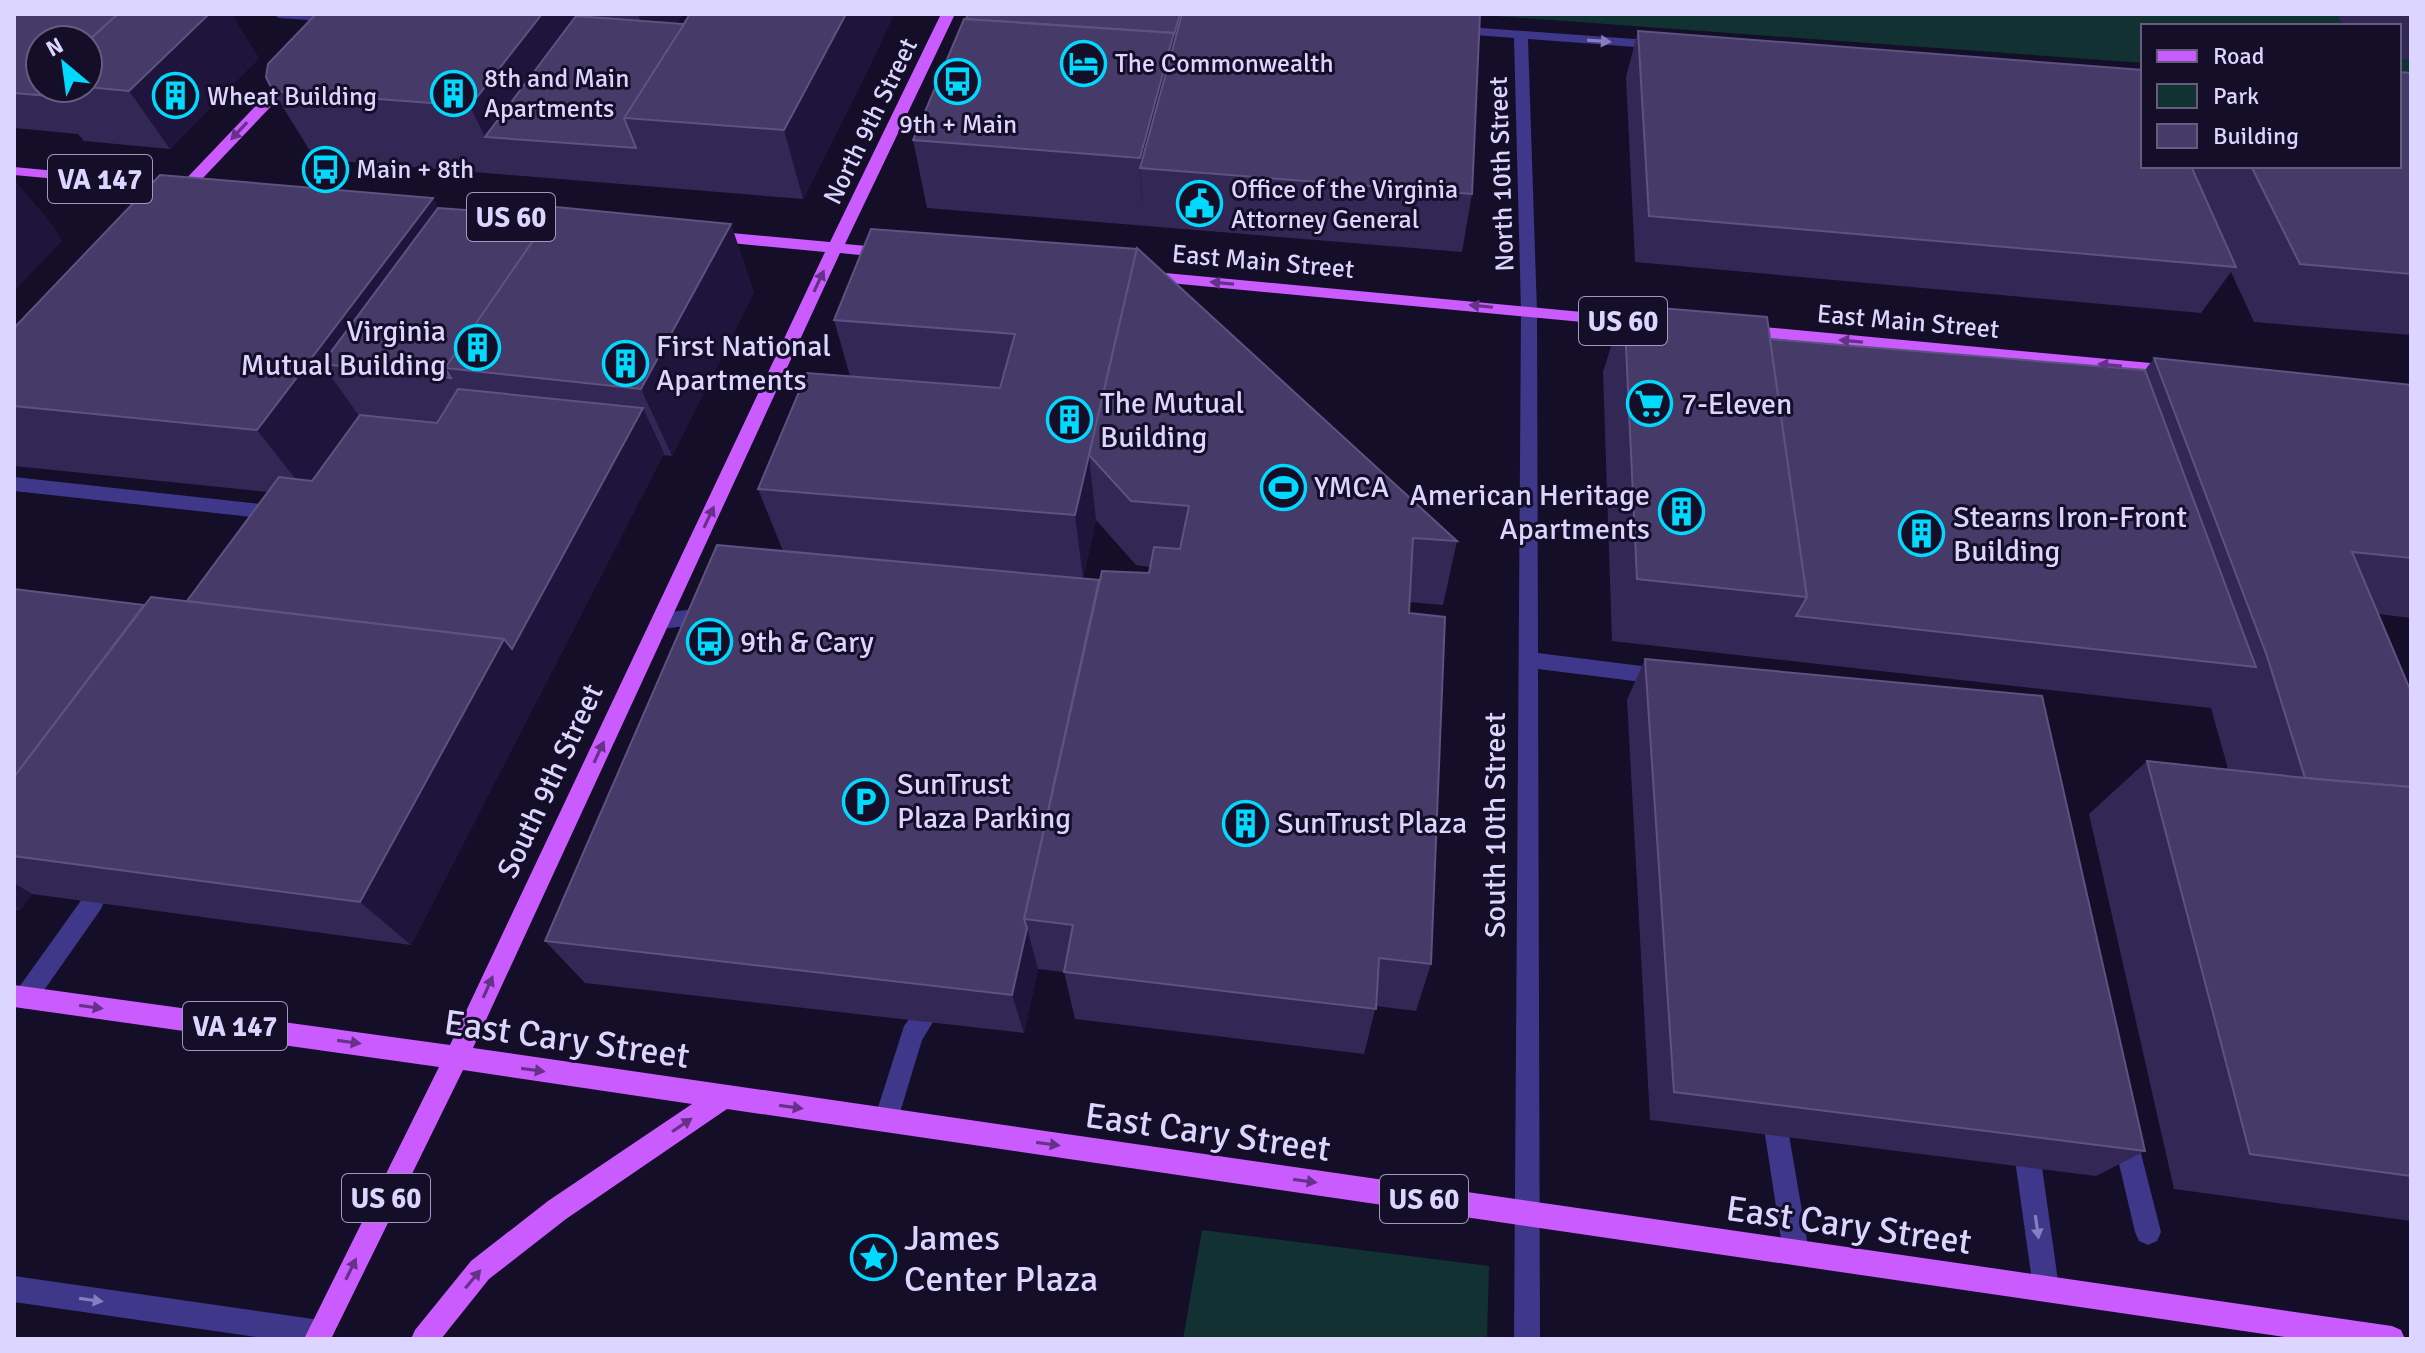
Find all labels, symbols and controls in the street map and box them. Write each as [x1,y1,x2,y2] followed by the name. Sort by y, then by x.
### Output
[24,24,104,104] north arrow
[2141,24,2401,168] legend
[41,31,68,62] text: N
[817,33,925,210] street label: North 9th Street
[1587,35,1612,48] one-way arrow
[1060,39,1108,87] hotel icon: The Commonwealth
[2213,41,2264,71] text: Road
[1115,48,1334,80] place label: The Commonwealth
[934,57,982,105] bus stop icon: 9th + Main
[484,63,629,125] place label: 8th and Main Apartments
[429,69,477,117] building icon: 8th and Main Apartments
[152,72,200,120] building icon: Wheat Building
[1483,76,1521,272] street label: North 10th Street
[207,81,377,113] place label: Wheat Building
[2213,81,2259,111] text: Park
[899,109,1017,141] place label: 9th + Main
[231,121,249,140] one-way arrow
[2213,121,2299,151] text: Building
[301,145,349,193] bus stop icon: Main + 8th
[356,154,474,186] place label: Main + 8th
[48,155,152,203] road number: VA 147
[1231,174,1458,236] place label: Office of the Virginia Attorney General
[1176,180,1224,228] public building icon: Office of the Virginia Attorney General
[467,193,555,241] road number: US 60
[1170,238,1355,286] street label: East Main Street
[812,269,826,293] one-way arrow
[1209,276,1234,289] one-way arrow
[1579,297,1667,345] road number: US 60
[1815,298,2000,346] street label: East Main Street
[1468,300,1493,313] one-way arrow
[241,313,446,384] place label: Virginia Mutual Building
[453,324,501,372] building icon: Virginia Mutual Building
[656,328,831,399] place label: First National Apartments
[1838,335,1863,348] one-way arrow
[601,339,649,387] building icon: First National Apartments
[2097,358,2122,371] one-way arrow
[1626,380,1674,428] supermarket icon: 7-Eleven
[1100,385,1244,456] place label: The Mutual Building
[1681,386,1792,423] place label: 7-Eleven
[1045,396,1093,444] building icon: The Mutual Building
[1259,463,1307,511] sports icon: YMCA
[1314,469,1389,506] place label: YMCA
[1409,477,1650,548] place label: American Heritage Apartments
[1657,488,1705,536] building icon: American Heritage Apartments
[1953,499,2187,570] place label: Stearns Iron-Front Building
[703,505,716,528] one-way arrow
[1898,510,1946,558] building icon: Stearns Iron-Front Building
[685,618,733,666] bus stop icon: 9th & Cary
[740,624,874,661] place label: 9th & Cary
[489,678,612,884] street label: South 9th Street
[1477,712,1514,938] street label: South 10th Street
[592,740,606,763] one-way arrow
[897,766,1071,837] place label: SunTrust Plaza Parking
[842,777,890,825] parking icon: SunTrust Plaza Parking
[1222,799,1270,847] building icon: SunTrust Plaza
[1277,805,1467,842] place label: SunTrust Plaza
[482,975,495,999] one-way arrow
[441,1000,692,1079] street label: East Cary Street
[79,1001,104,1014] one-way arrow
[183,1002,287,1050] road number: VA 147
[337,1036,362,1049] one-way arrow
[521,1064,546,1077] one-way arrow
[1082,1093,1333,1172] street label: East Cary Street
[779,1101,804,1114] one-way arrow
[672,1118,693,1133] one-way arrow
[1036,1138,1061,1151] one-way arrow
[342,1174,430,1222] road number: US 60
[1293,1175,1318,1188] one-way arrow
[1380,1175,1468,1223] road number: US 60
[1723,1186,1974,1265] street label: East Cary Street
[2031,1215,2044,1240] one-way arrow
[904,1216,1098,1302] place label: James Center Plaza
[849,1234,897,1282] place icon: James Center Plaza
[344,1257,358,1281] one-way arrow
[464,1269,481,1289] one-way arrow
[79,1294,104,1307] one-way arrow

